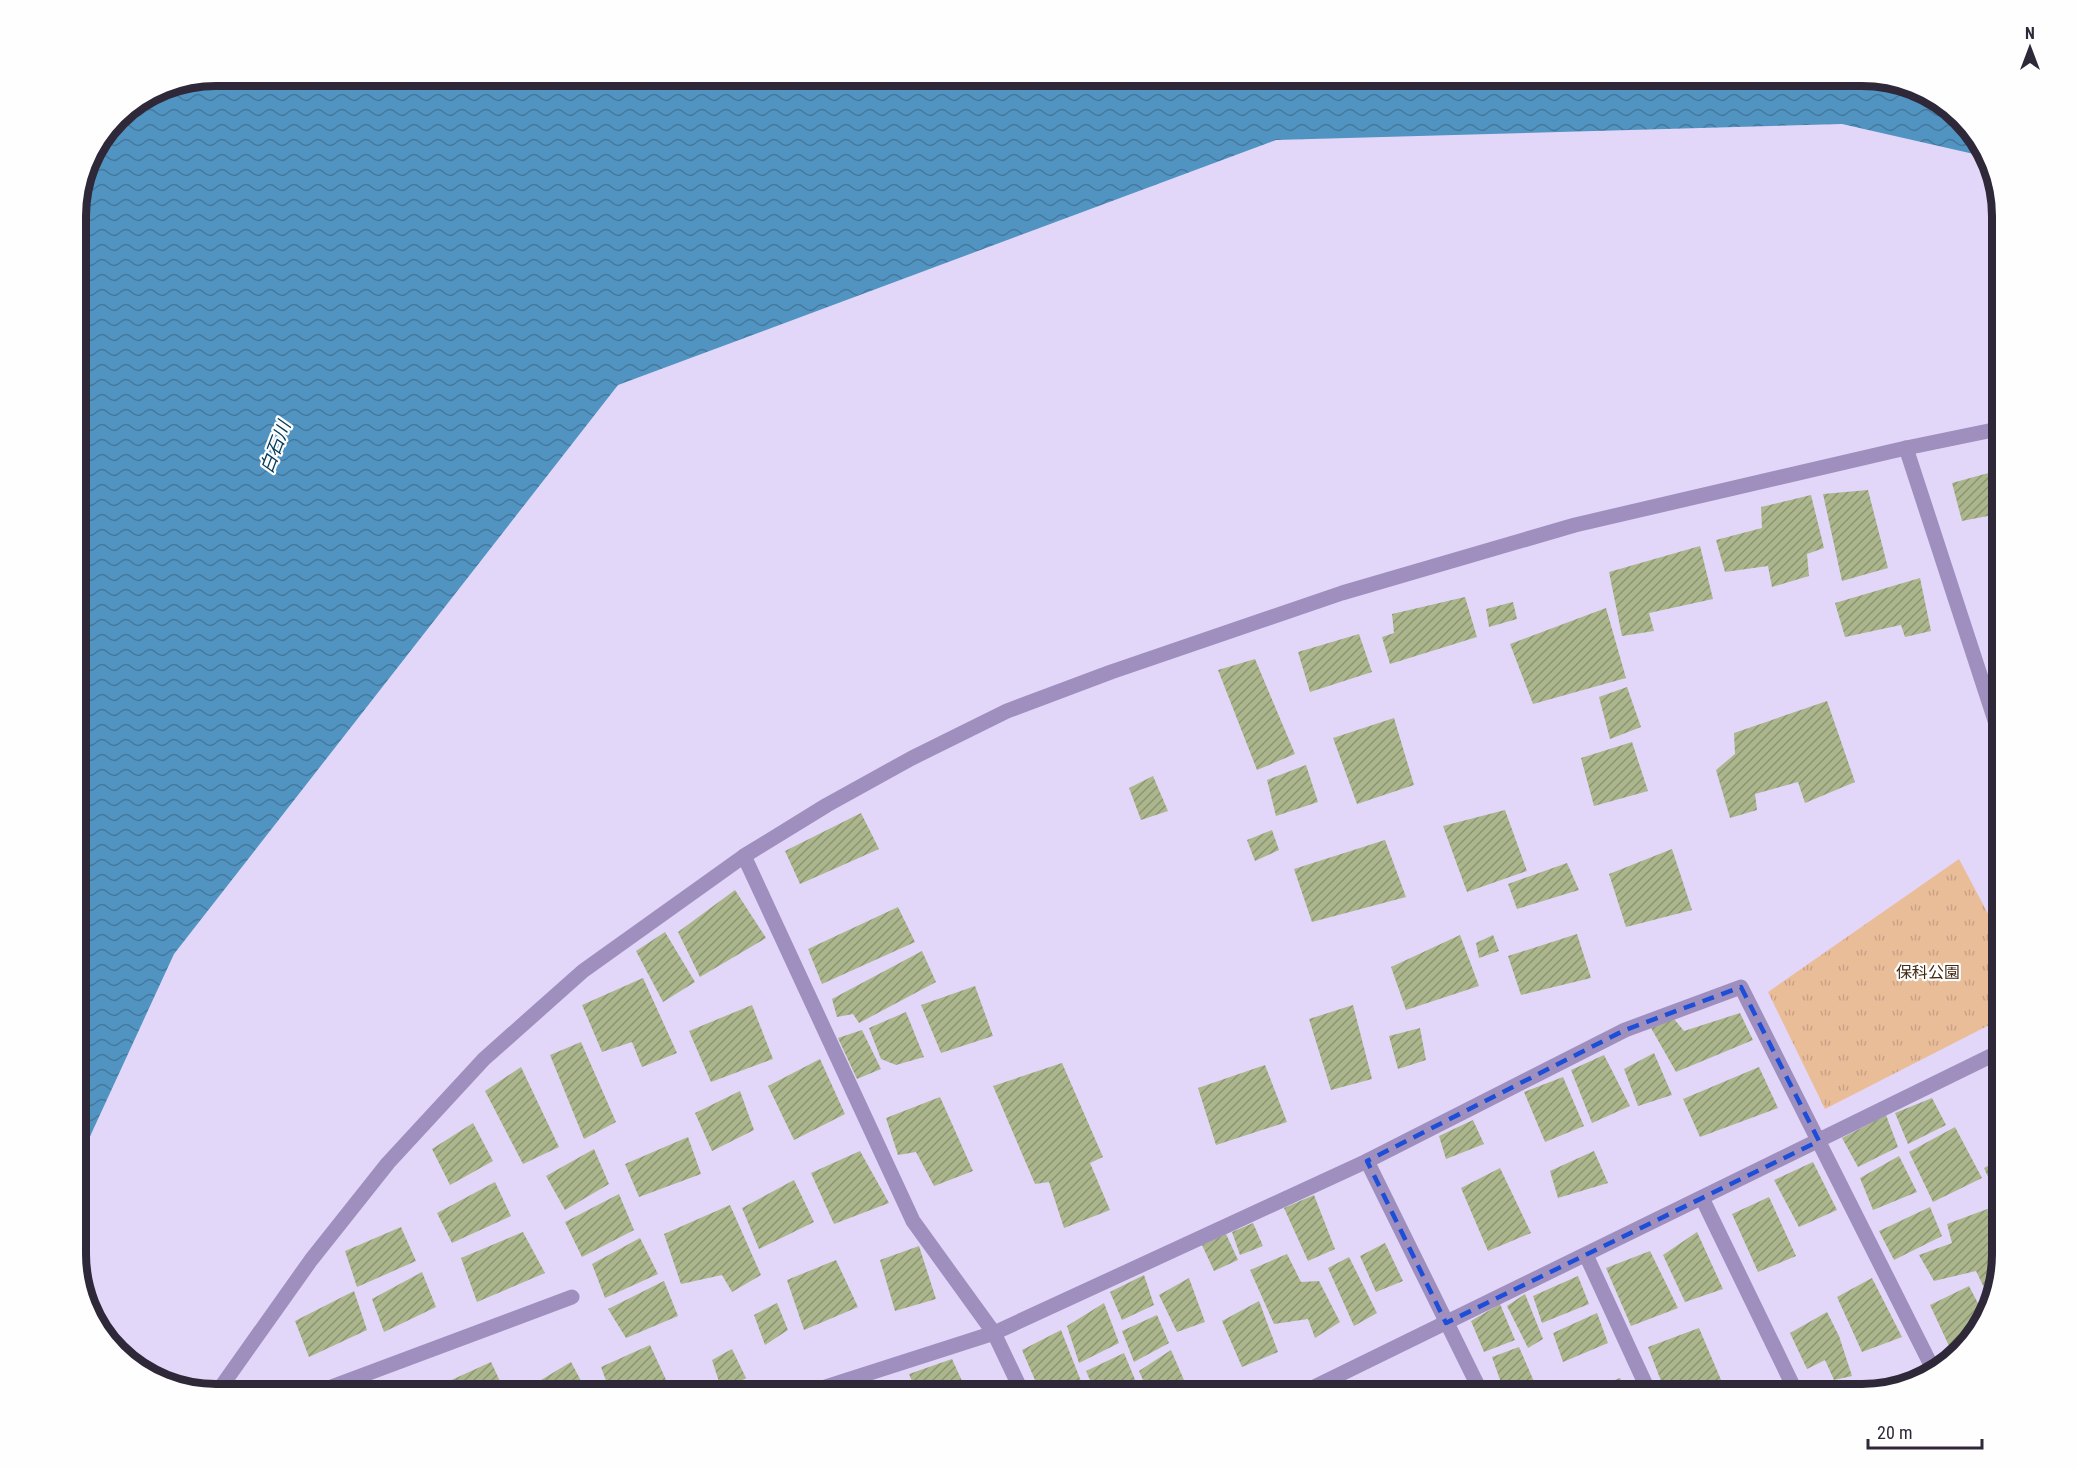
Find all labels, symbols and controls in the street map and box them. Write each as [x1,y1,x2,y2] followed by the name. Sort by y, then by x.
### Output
[2000,18,2060,78] north arrow
[2025,24,2035,43] text: N
[256,416,295,476] water label: 白石川
[1896,963,1960,982] park label: 保科公園
[1868,1412,1982,1450] scale bar
[1877,1422,1912,1443] text: 20 m

